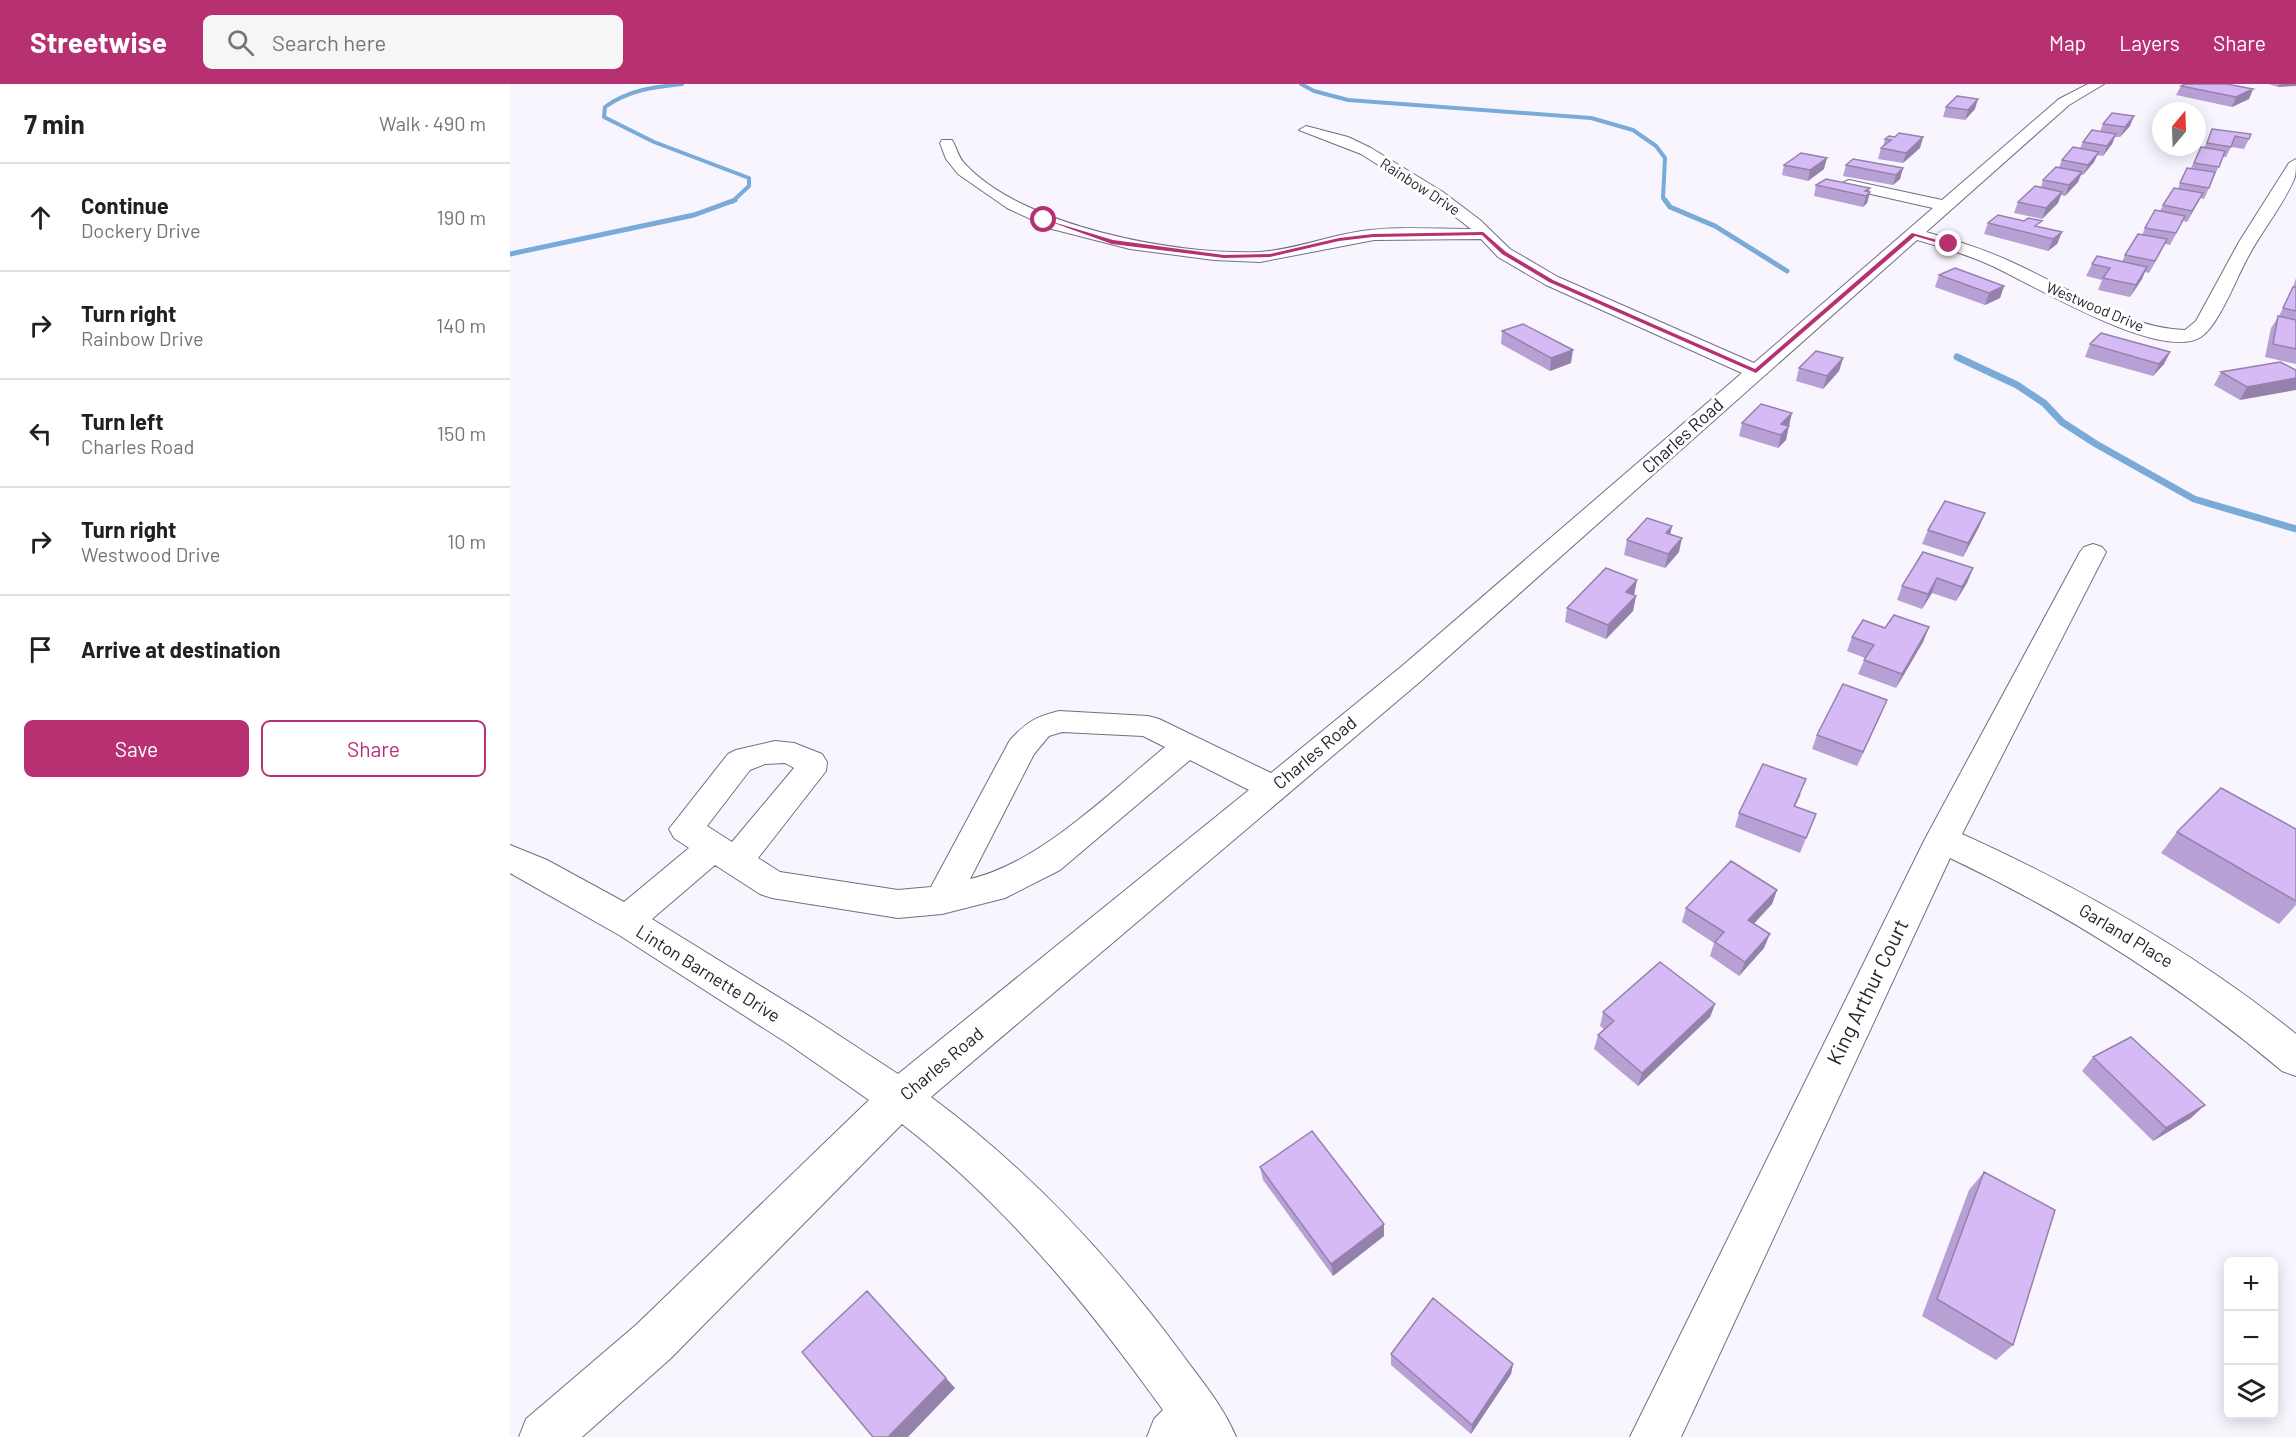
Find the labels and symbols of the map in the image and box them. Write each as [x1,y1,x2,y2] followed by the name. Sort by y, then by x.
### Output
[2152,102,2206,156] north arrow
[1377,154,1464,219] street label: Rainbow Drive
[1030,206,1056,232] route start
[1935,230,1961,256] route end
[2044,277,2147,335] street label: Westwood Drive
[1637,393,1728,478] street label: Charles Road
[1268,711,1361,793] street label: Charles Road
[2075,898,2178,972] street label: Garland Place
[1821,915,1913,1068] street label: King Arthur Court
[632,920,785,1026] street label: Linton Barnette Drive
[895,1022,988,1104] street label: Charles Road

